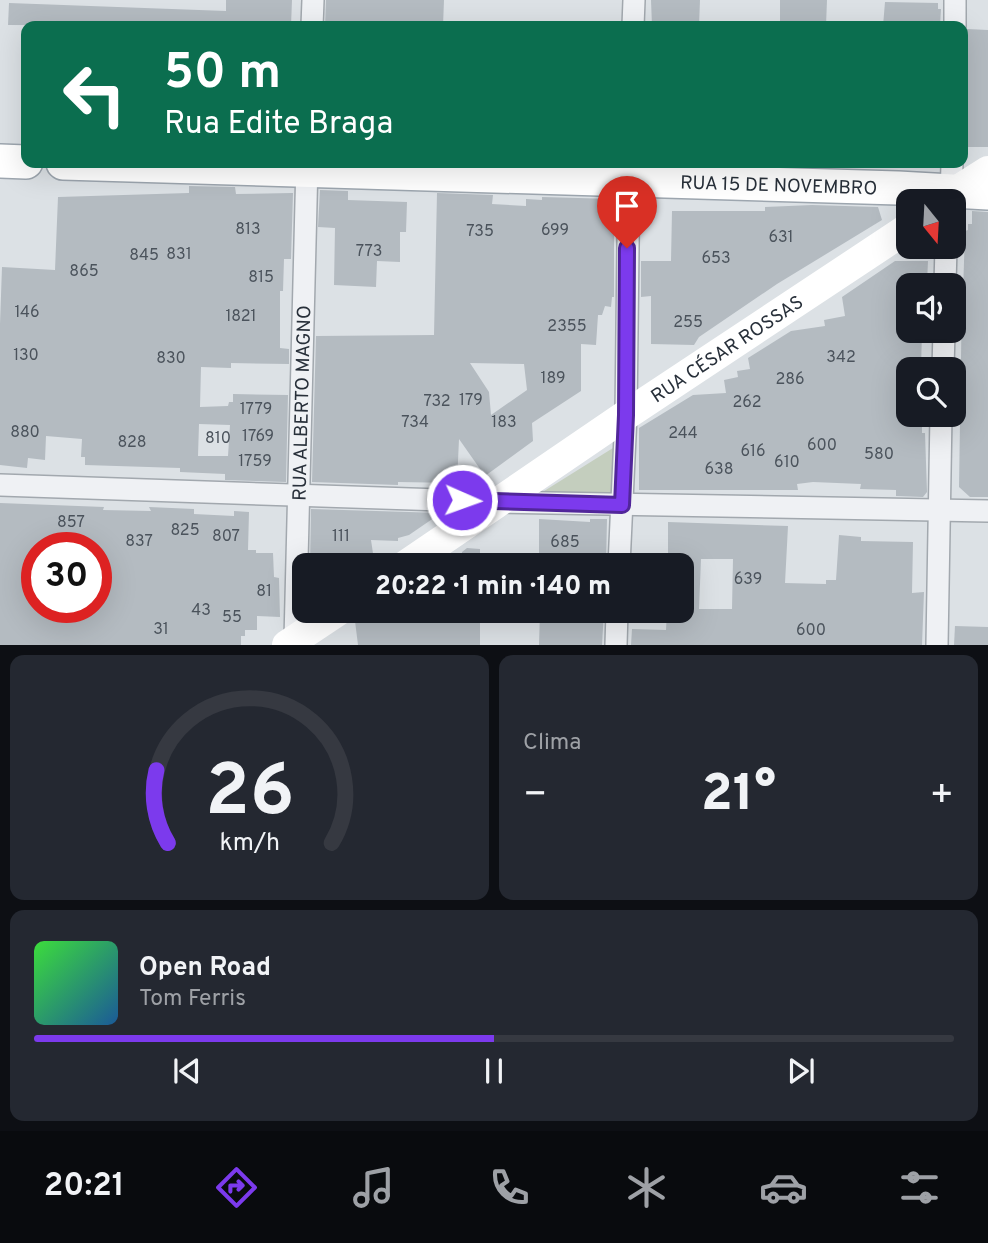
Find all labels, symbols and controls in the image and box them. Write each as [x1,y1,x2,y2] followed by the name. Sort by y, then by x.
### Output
[164,44,281,106] text: 50 m
[49,49,140,140] icon: left
[164,105,393,145] text: Rua Edite Braga
[680,171,878,201] street label: RUA 15 DE NOVEMBRO
[597,176,657,248] pin
[608,187,646,225] icon: arrive
[896,189,966,259] north arrow
[896,189,966,427] map controls
[235,220,261,240] house number: 813
[541,221,569,241] house number: 699
[466,222,494,242] house number: 735
[768,228,794,248] house number: 631
[356,242,382,262] house number: 773
[166,245,192,265] house number: 831
[129,246,159,266] house number: 845
[701,249,731,269] house number: 653
[69,262,99,282] house number: 865
[248,268,274,288] house number: 815
[896,273,966,343] button: sound
[647,291,808,409] street label: RUA CÉSAR ROSSAS
[14,303,40,323] house number: 146
[288,305,317,501] street label: RUA ALBERTO MAGNO
[225,307,257,327] house number: 1821
[673,313,703,333] house number: 255
[547,317,587,337] house number: 2355
[13,346,39,366] house number: 130
[826,348,856,368] house number: 342
[156,349,186,369] house number: 830
[896,357,966,427] button: search
[541,369,565,389] house number: 189
[775,370,805,390] house number: 286
[459,391,483,411] house number: 179
[423,392,451,412] house number: 732
[732,393,762,413] house number: 262
[240,400,272,420] house number: 1779
[401,413,429,433] house number: 734
[491,413,517,433] house number: 183
[10,423,40,443] house number: 880
[668,424,698,444] house number: 244
[242,427,274,447] house number: 1769
[205,429,231,449] house number: 810
[117,433,147,453] house number: 828
[807,436,837,456] house number: 600
[740,442,766,462] house number: 616
[864,445,894,465] house number: 580
[238,452,272,472] house number: 1759
[774,453,800,473] house number: 610
[705,460,733,480] house number: 638
[425,463,499,537] position arrow
[57,513,85,533] house number: 857
[170,521,200,541] house number: 825
[212,527,240,547] house number: 807
[332,527,350,547] house number: 111
[21,532,112,623] speed limit sign: 30
[125,532,153,552] house number: 837
[550,533,580,553] house number: 685
[734,570,762,590] house number: 639
[375,571,611,604] text: 20:22 · 1 min · 140 m
[256,582,272,602] house number: 81
[191,601,211,621] house number: 43
[222,608,242,628] house number: 55
[153,620,169,640] house number: 31
[796,621,826,641] house number: 600
[523,729,581,758] text: Clima
[205,750,294,842] text: 26
[701,763,776,829] text: 21°
[523,772,548,821] text: −
[929,772,954,821] text: +
[219,828,280,860] text: km/h
[139,952,271,985] text: Open Road
[139,985,246,1014] text: Tom Ferris
[168,1052,206,1090] icon: previous
[475,1052,513,1090] icon: pause
[782,1052,820,1090] icon: next
[212,1163,261,1212] icon: directions
[349,1163,398,1212] icon: music
[485,1163,534,1212] icon: phone
[622,1163,671,1212] icon: climate
[759,1163,808,1212] icon: car
[895,1163,944,1212] icon: filters
[44,1167,125,1207] text: 20:21

